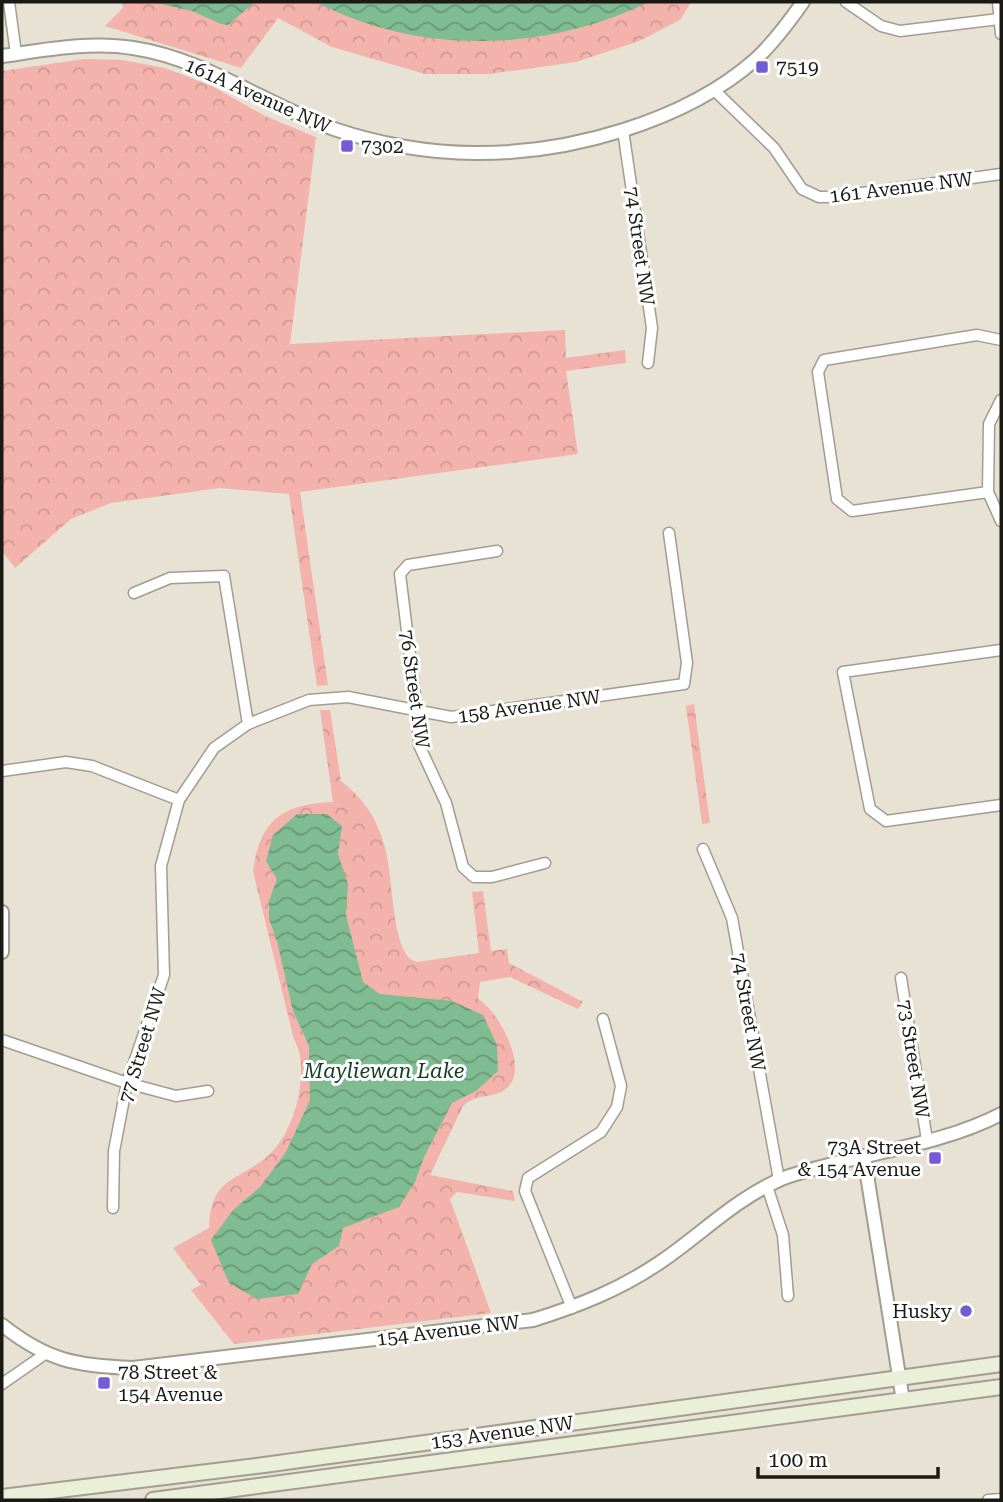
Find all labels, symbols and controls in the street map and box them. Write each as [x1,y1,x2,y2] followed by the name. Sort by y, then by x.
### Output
[181,53,335,138] street label: 161A Avenue NW
[776,56,819,79] place label: 7519
[754,59,770,75] marker: 7519
[361,135,404,158] place label: 7302
[339,138,355,154] marker: 7302
[828,167,975,208] street label: 161 Avenue NW
[620,185,659,308] street label: 74 Street NW
[395,628,434,751] street label: 76 Street NW
[456,685,603,728] street label: 158 Avenue NW
[727,951,770,1074] street label: 74 Street NW
[114,984,171,1106] street label: 77 Street NW
[893,998,934,1121] street label: 73 Street NW
[303,1059,464,1083] water label: Mayliewan Lake
[797,1136,921,1181] place label: 73A Street & 154 Avenue
[927,1150,943,1166] marker: 73A Street & 154 Avenue
[892,1300,953,1323] place label: Husky
[958,1303,974,1319] marker: Husky
[375,1310,522,1351] street label: 154 Avenue NW
[118,1361,223,1406] place label: 78 Street & 154 Avenue
[96,1375,112,1391] marker: 78 Street & 154 Avenue
[429,1411,576,1454] street label: 153 Avenue NW
[758,1436,938,1480] scale bar
[768,1448,828,1472] text: 100 m

